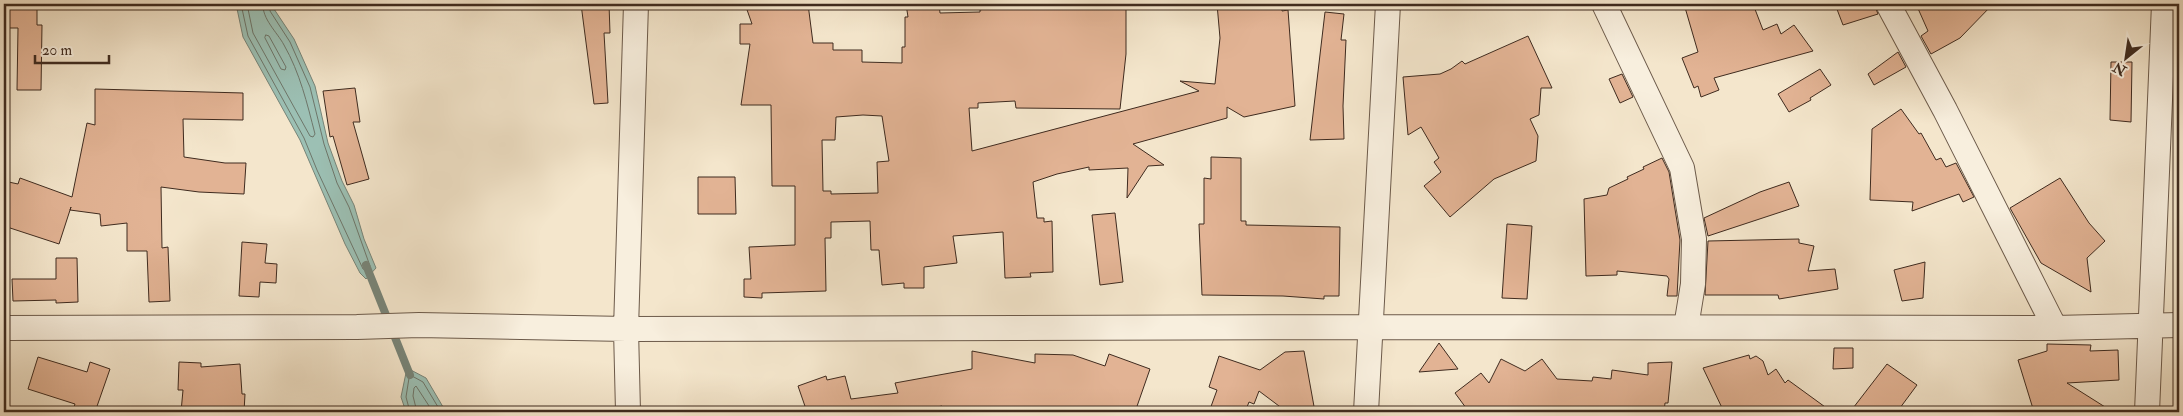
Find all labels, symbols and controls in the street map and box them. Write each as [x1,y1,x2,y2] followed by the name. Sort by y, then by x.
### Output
[35,32,109,64] scale bar
[2100,32,2150,82] north arrow
[42,41,72,60] text: 20 m
[2110,58,2130,80] text: N

